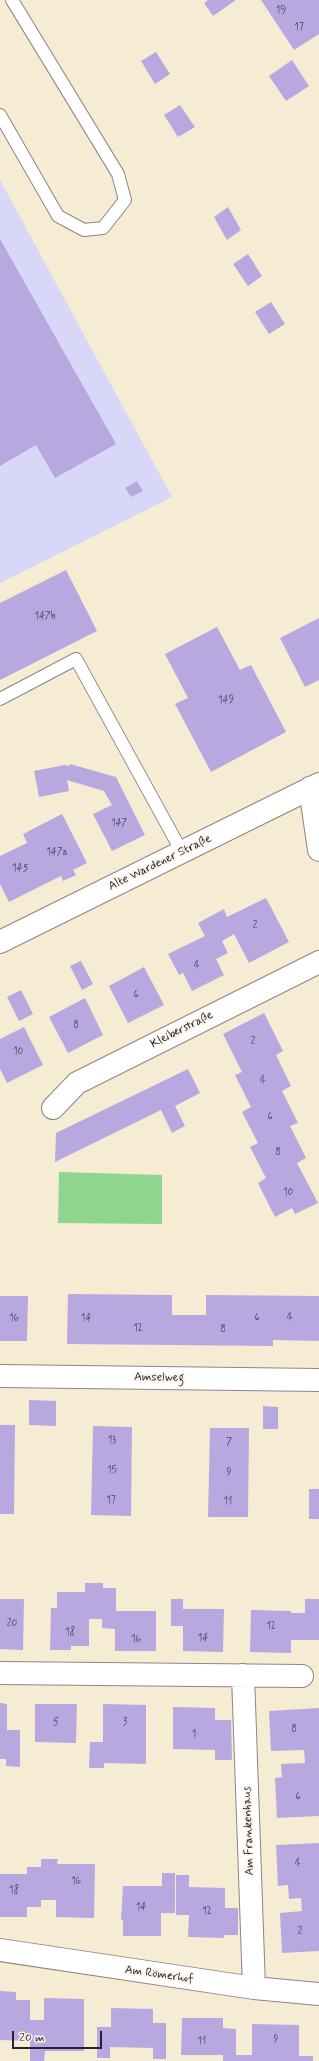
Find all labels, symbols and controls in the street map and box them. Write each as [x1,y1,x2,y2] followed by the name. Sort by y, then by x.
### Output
[276,5,286,17] house number: 19
[294,22,304,34] house number: 17
[34,611,56,623] house number: 147b
[218,695,234,707] house number: 149
[111,818,127,830] house number: 147
[106,832,214,894] street label: Alte Wardener Straße
[46,847,68,859] house number: 147a
[12,863,28,875] house number: 145
[253,920,257,932] house number: 2
[194,960,200,972] house number: 4
[133,989,139,1001] house number: 6
[148,1008,216,1052] street label: Kleiberstraße
[73,1020,79,1032] house number: 8
[251,1036,255,1048] house number: 2
[13,1046,23,1058] house number: 10
[260,1075,266,1087] house number: 4
[267,1111,273,1123] house number: 6
[275,1147,281,1159] house number: 8
[283,1187,293,1199] house number: 10
[254,1312,260,1324] house number: 6
[287,1312,293,1324] house number: 4
[9,1313,19,1325] house number: 16
[81,1313,91,1325] house number: 14
[133,1323,143,1335] house number: 12
[220,1324,226,1336] house number: 8
[134,1370,184,1386] street label: Amselweg
[108,1435,116,1447] house number: 13
[226,1437,232,1449] house number: 7
[107,1465,117,1477] house number: 15
[227,1467,231,1479] house number: 9
[106,1495,116,1507] house number: 17
[224,1496,232,1508] house number: 11
[7,1618,17,1630] house number: 20
[266,1621,276,1633] house number: 12
[65,1627,75,1639] house number: 18
[198,1633,208,1645] house number: 14
[131,1634,141,1646] house number: 16
[53,1717,59,1729] house number: 5
[123,1717,127,1729] house number: 3
[291,1724,297,1736] house number: 8
[192,1729,196,1741] house number: 1
[240,1786,258,1876] street label: Am Frankenhaus
[295,1791,301,1803] house number: 6
[295,1858,301,1870] house number: 4
[71,1876,81,1888] house number: 16
[9,1885,19,1897] house number: 18
[136,1902,146,1914] house number: 14
[202,1906,212,1918] house number: 12
[298,1926,302,1938] house number: 2
[124,1963,194,1987] street label: Am Römerhof
[14,2023,104,2049] scale bar
[19,2030,45,2046] text: 20 m
[274,2034,278,2046] house number: 9
[198,2036,206,2048] house number: 11

